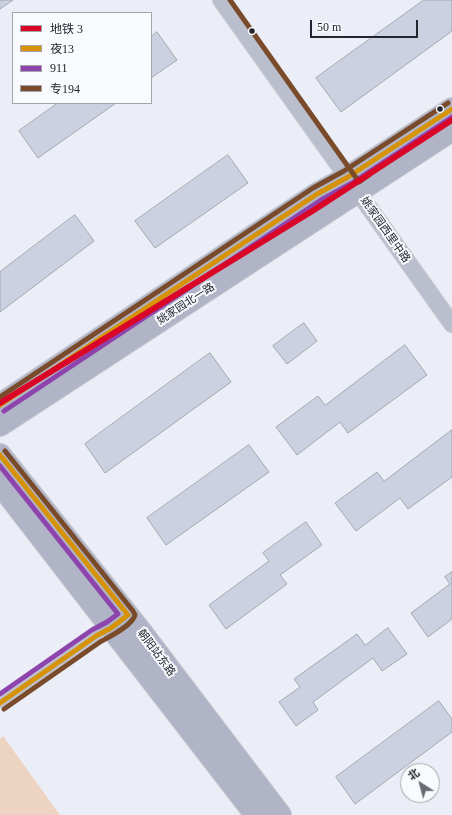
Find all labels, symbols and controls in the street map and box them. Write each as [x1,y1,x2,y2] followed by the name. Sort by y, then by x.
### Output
[12,12,152,104] legend
[312,12,420,38] scale bar
[317,20,341,34] text: 50 m
[50,22,83,36] text: 地铁 3
[247,26,257,36] unlabelled marker
[50,42,74,56] text: 夜13
[50,61,68,75] text: 911
[50,82,80,96] text: 专194
[435,104,445,114] unlabelled marker
[358,195,412,265] street label: 姚家园西里中路
[155,280,217,328] street label: 姚家园北一路
[134,627,178,679] street label: 朝阳站东路
[400,763,440,803] north arrow
[406,766,422,782] text: 北

